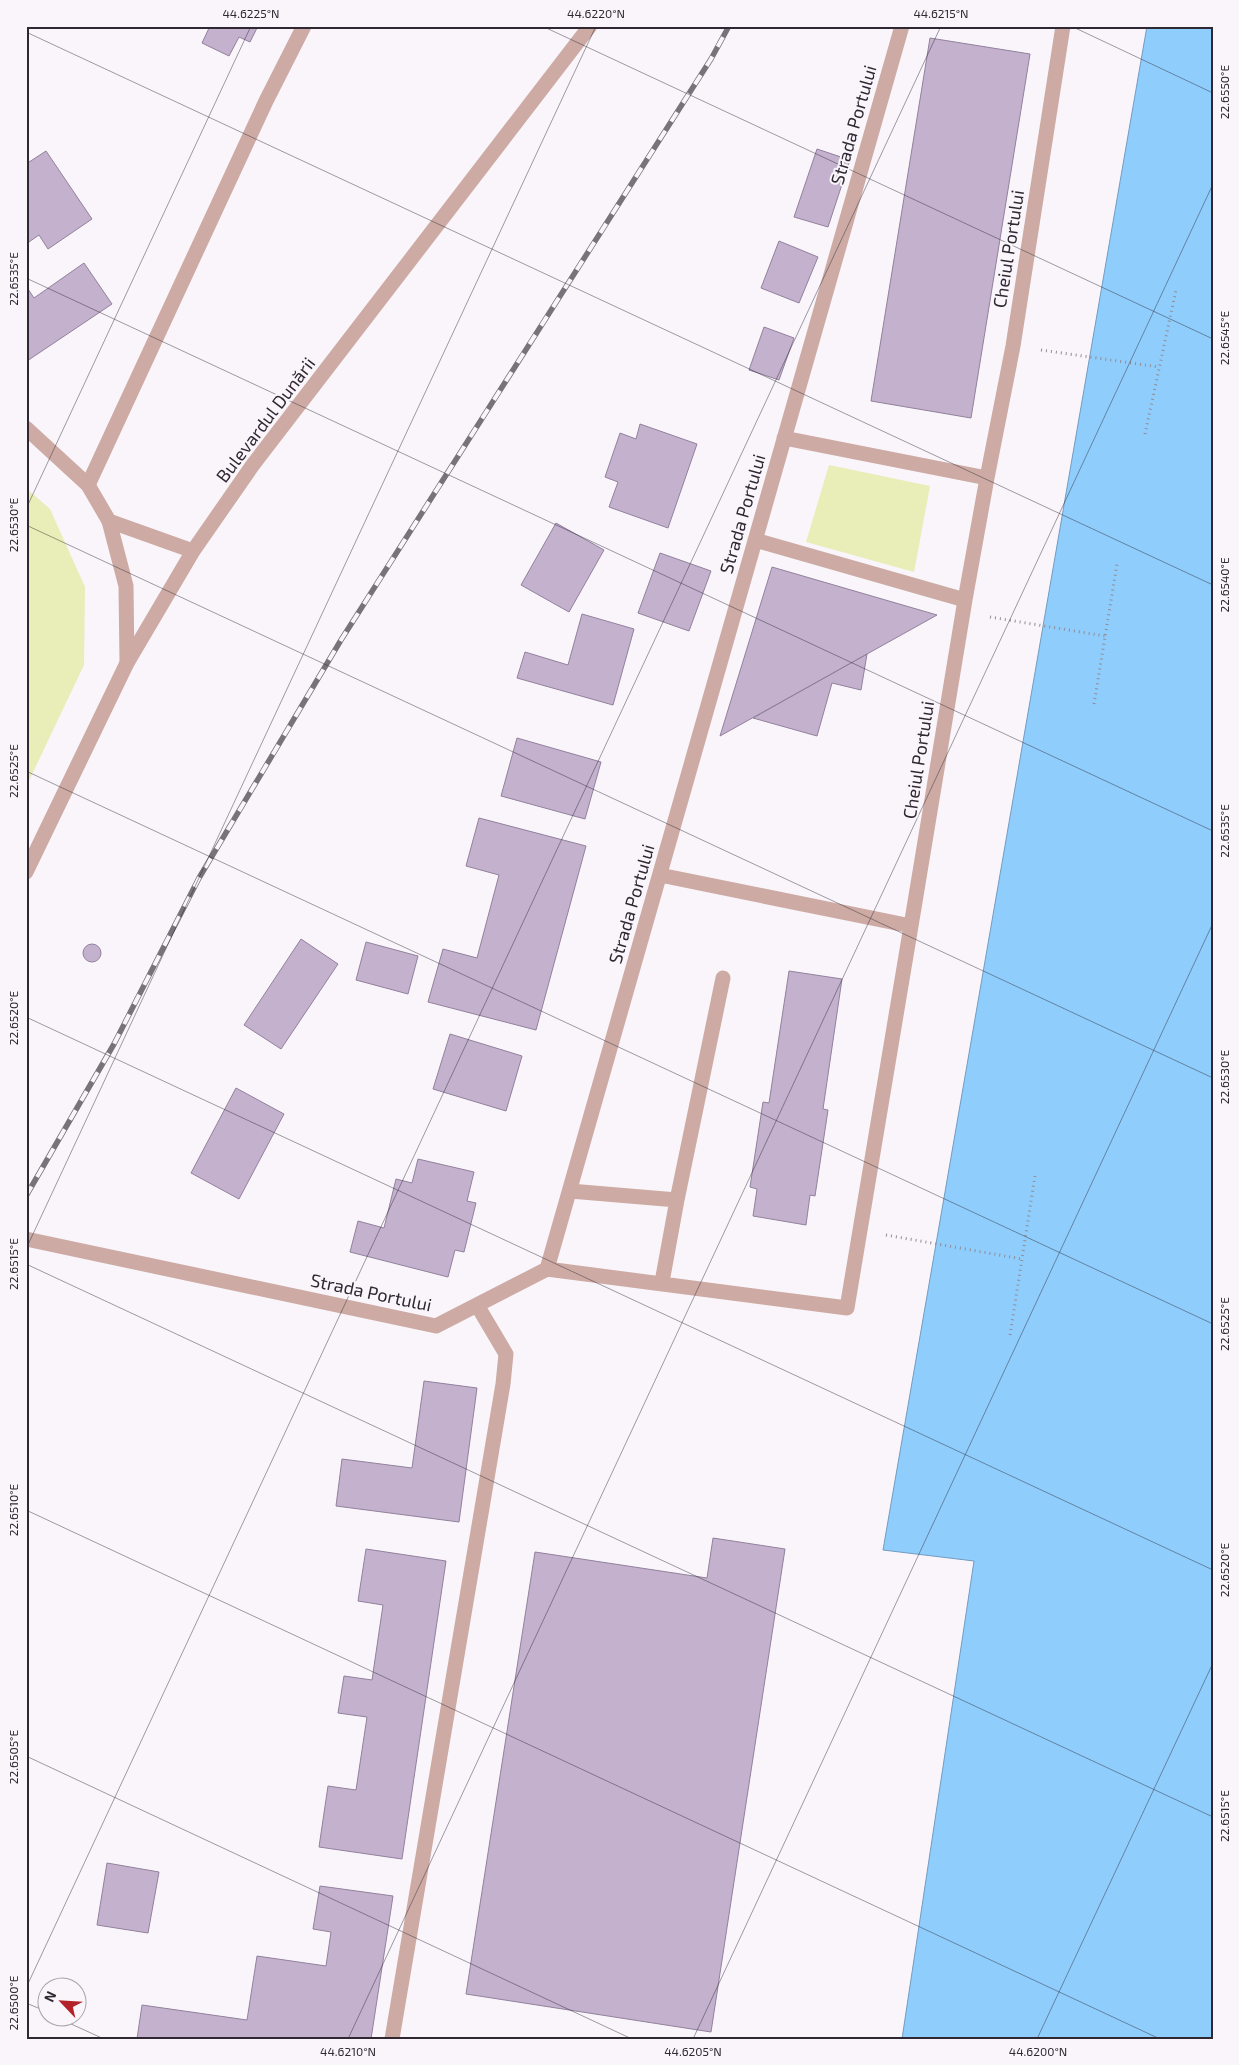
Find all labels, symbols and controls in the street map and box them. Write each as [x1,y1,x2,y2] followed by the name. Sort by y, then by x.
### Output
[222,6,280,20] text: 44.6225°N
[567,6,625,20] text: 44.6220°N
[913,6,969,20] text: 44.6215°N
[825,62,881,187] street label: Strada Portului
[1217,65,1231,119] text: 22.6550°E
[988,188,1028,309] street label: Cheiul Portului
[6,252,20,306] text: 22.6535°E
[1217,311,1231,365] text: 22.6545°E
[211,353,319,486] street label: Bulevardul Dunării
[714,451,770,576] street label: Strada Portului
[6,497,20,552] text: 22.6530°E
[1217,557,1231,613] text: 22.6540°E
[898,699,938,820] street label: Cheiul Portului
[6,744,20,798] text: 22.6525°E
[1217,804,1231,858] text: 22.6535°E
[603,841,659,966] street label: Strada Portului
[6,990,20,1045] text: 22.6520°E
[1217,1049,1231,1104] text: 22.6530°E
[6,1238,20,1290] text: 22.6515°E
[309,1268,434,1316] street label: Strada Portului
[1217,1297,1231,1351] text: 22.6525°E
[6,1483,20,1536] text: 22.6510°E
[1217,1542,1231,1597] text: 22.6520°E
[6,1730,20,1784] text: 22.6505°E
[1217,1790,1231,1842] text: 22.6515°E
[6,1975,20,2031] text: 22.6500°E
[38,1978,88,2028] north arrow
[40,1988,60,2004] text: N
[320,2044,376,2058] text: 44.6210°N
[664,2044,722,2058] text: 44.6205°N
[1009,2044,1067,2058] text: 44.6200°N

